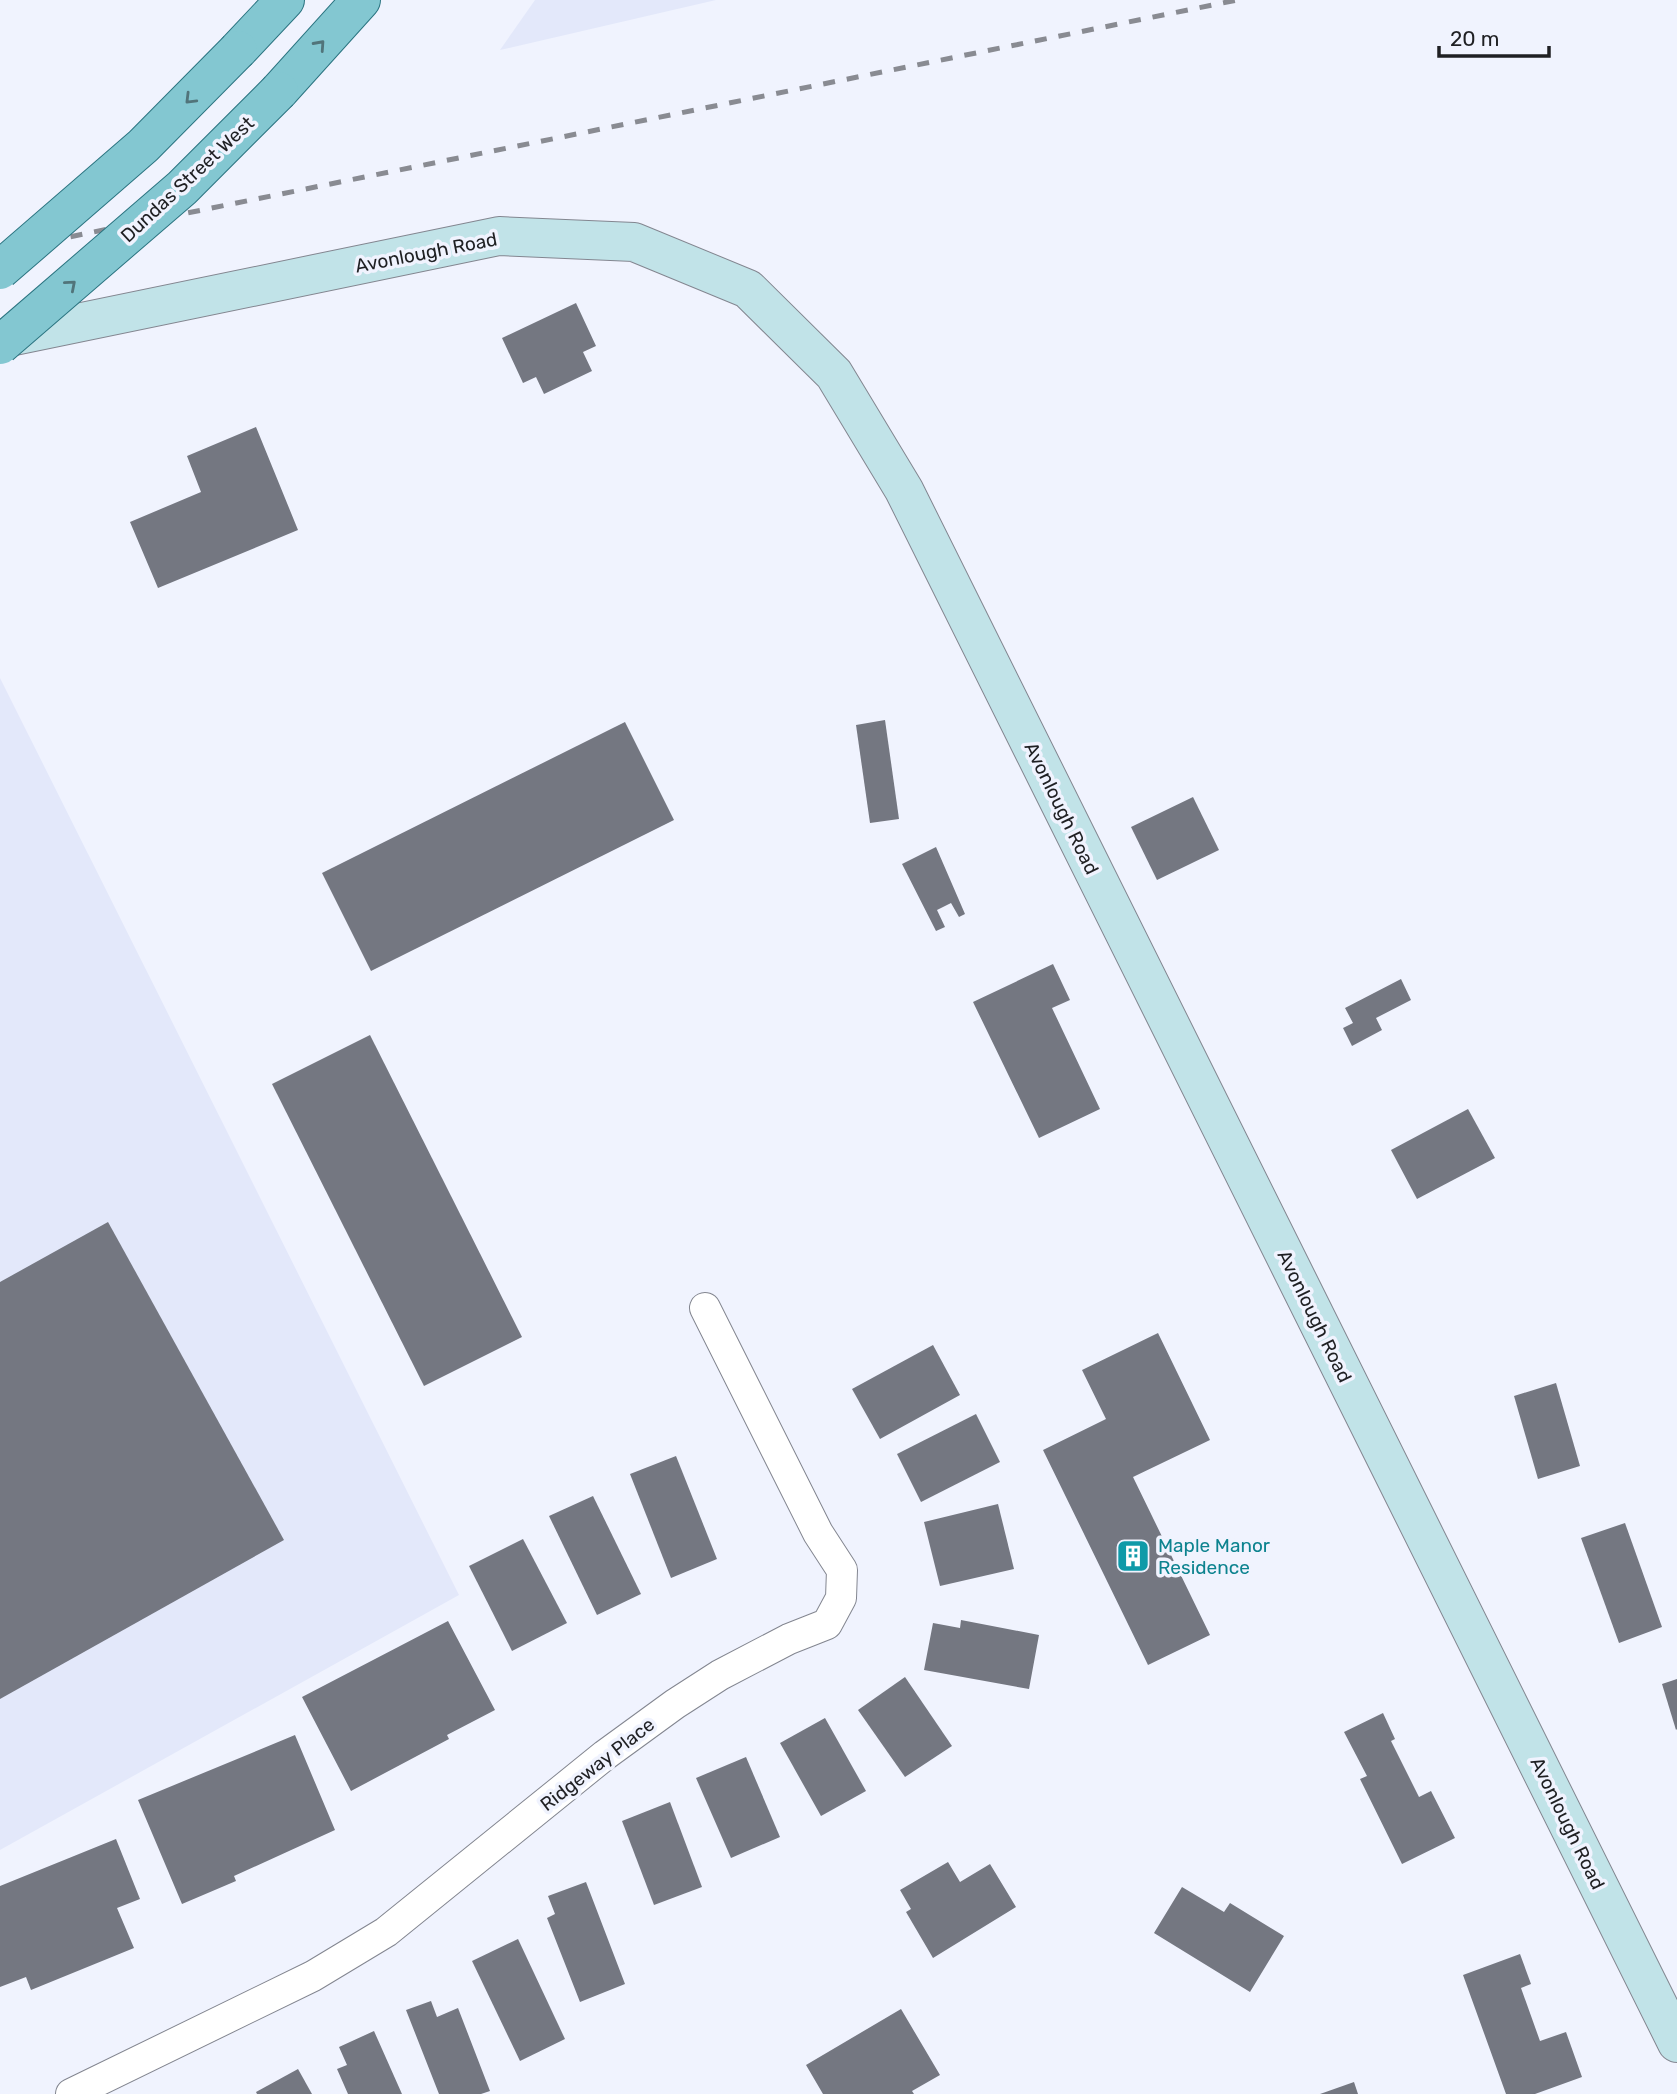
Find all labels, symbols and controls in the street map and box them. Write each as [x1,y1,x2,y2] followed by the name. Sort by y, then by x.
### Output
[1439,14,1549,58] scale bar
[1450,26,1499,51] text: 20 m
[312,40,324,53] one-way arrow
[186,91,198,103] one-way arrow
[116,111,259,247] street label: Dundas Street West
[353,227,499,278] street label: Avonlough Road
[62,281,75,293] one-way arrow
[1020,738,1104,878] street label: Avonlough Road
[1273,1246,1357,1386] street label: Avonlough Road
[1158,1534,1271,1579] place label: Maple Manor Residence
[1114,1537,1152,1575] building icon: Maple Manor Residence
[536,1713,659,1816] street label: Ridgeway Place
[1526,1753,1610,1893] street label: Avonlough Road

